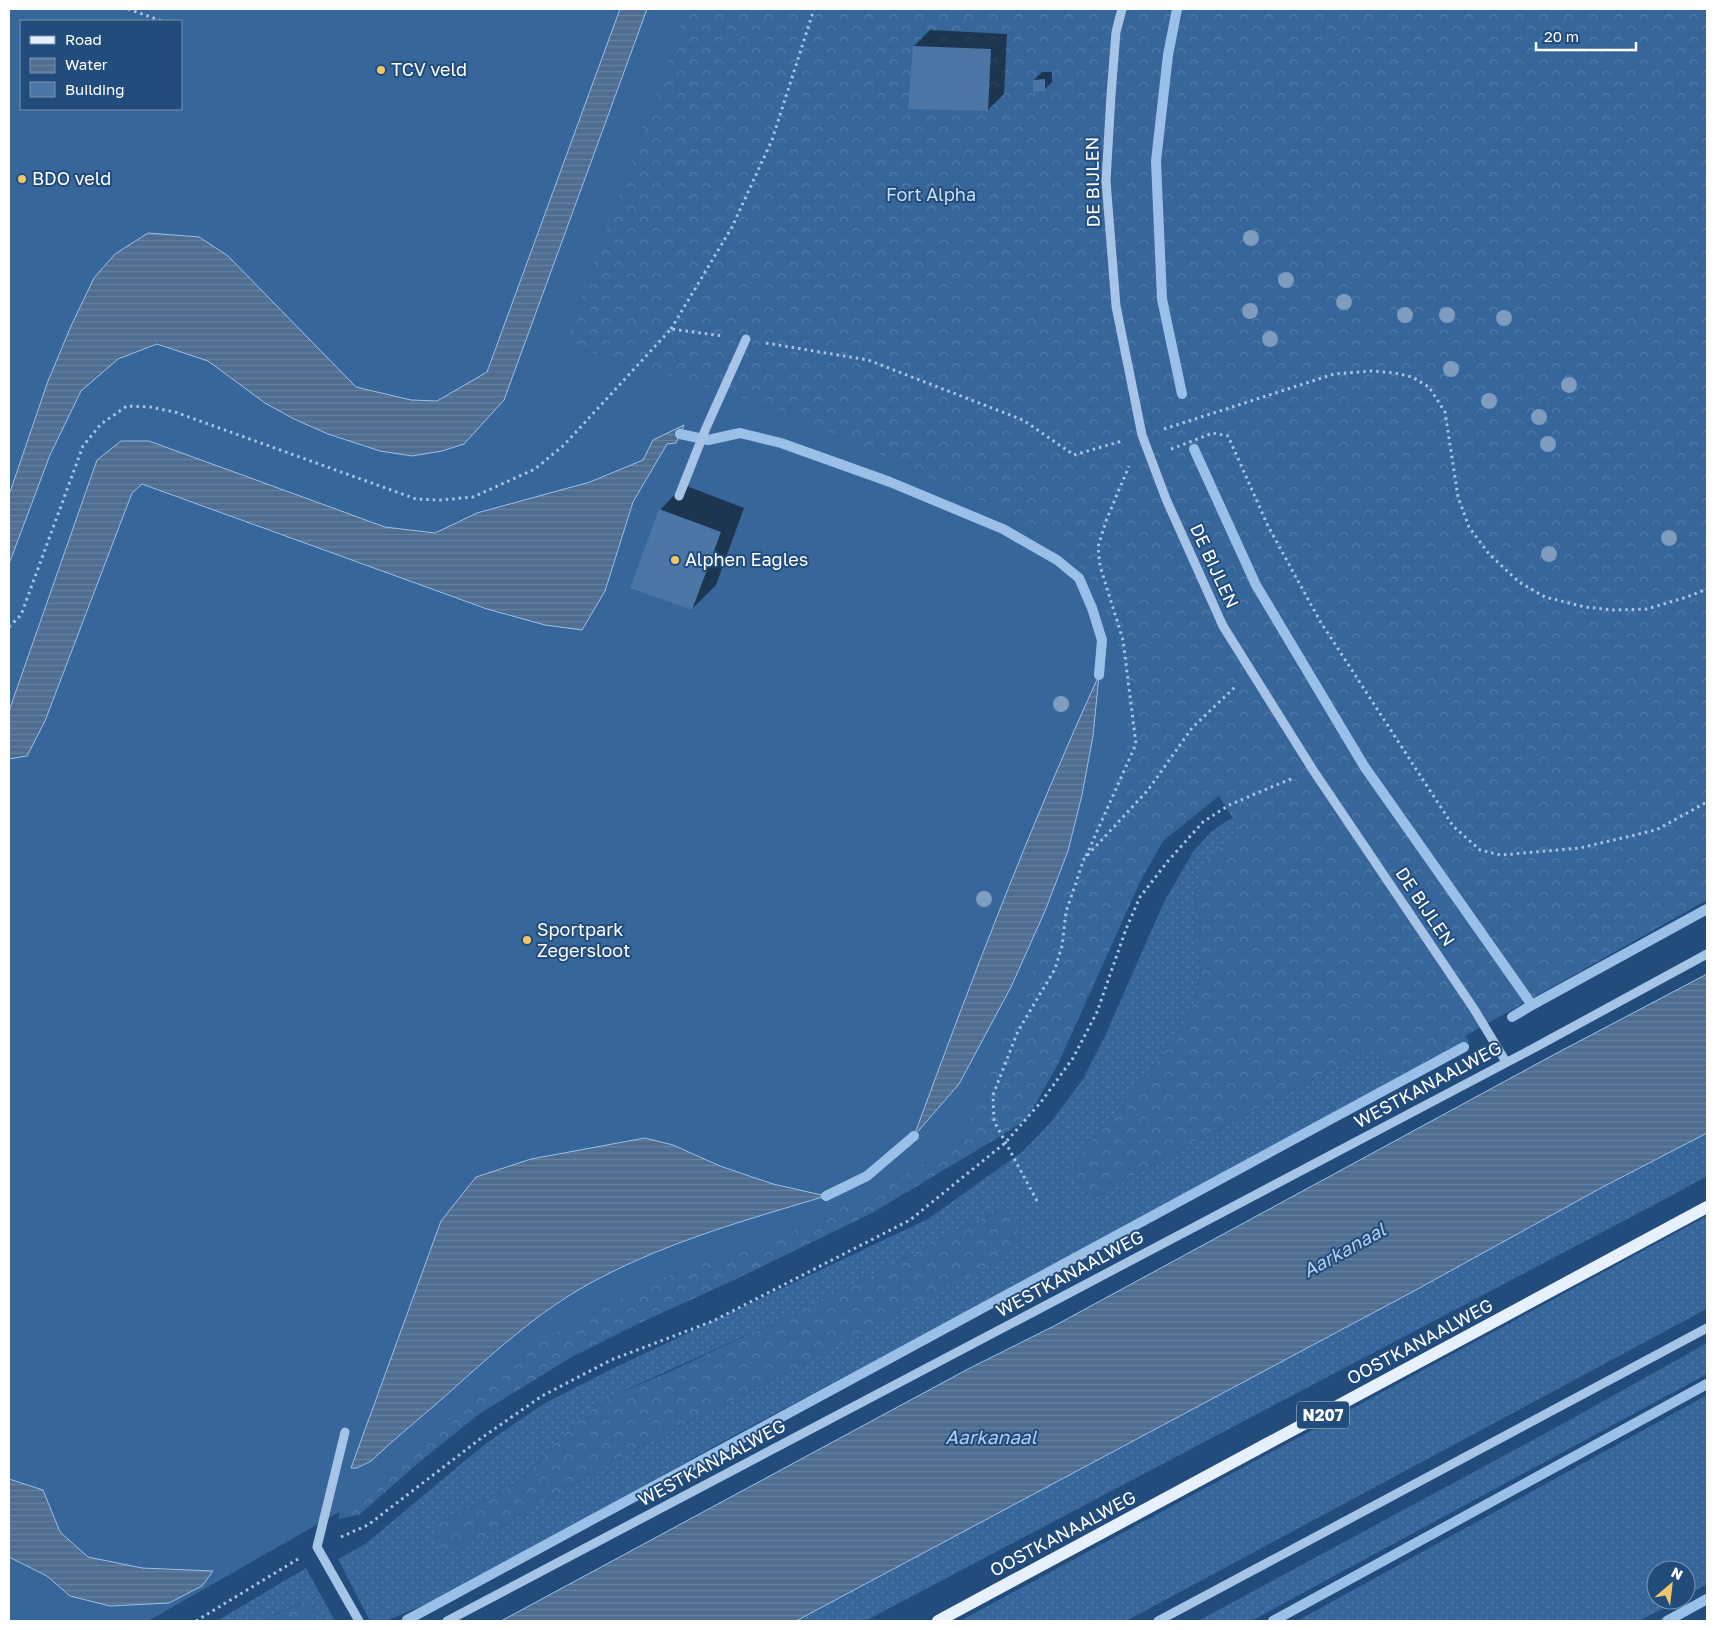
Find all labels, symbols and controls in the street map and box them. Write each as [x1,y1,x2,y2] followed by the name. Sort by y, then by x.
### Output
[20,20,182,110] legend
[1536,20,1636,52] scale bar
[1544,27,1579,45] text: 20 m
[65,30,102,48] text: Road
[65,55,108,73] text: Water
[391,58,467,80] place label: TCV veld
[375,64,387,76] marker: TCV veld
[65,80,125,98] text: Building
[1080,136,1104,228] street label: DE BIJLEN
[32,167,111,189] place label: BDO veld
[16,173,28,185] marker: BDO veld
[886,183,976,205] park label: Fort Alpha
[1186,520,1244,611] street label: DE BIJLEN
[685,548,808,570] place label: Alphen Eagles
[669,554,681,566] marker: Alphen Eagles
[1391,863,1460,950] street label: DE BIJLEN
[537,918,630,961] place label: Sportpark Zegersloot
[521,934,533,946] marker: Sportpark Zegersloot
[1350,1036,1505,1132] street label: WESTKANAALWEG
[1298,1217,1390,1282] water label: Aarkanaal
[992,1225,1147,1321] street label: WESTKANAALWEG
[1343,1293,1496,1389] street label: OOSTKANAALWEG
[1297,1402,1349,1428] road number: N207
[634,1414,789,1510] street label: WESTKANAALWEG
[945,1425,1038,1448] water label: Aarkanaal
[986,1485,1139,1581] street label: OOSTKANAALWEG
[1646,1560,1696,1610] north arrow
[1669,1563,1686,1583] text: N

